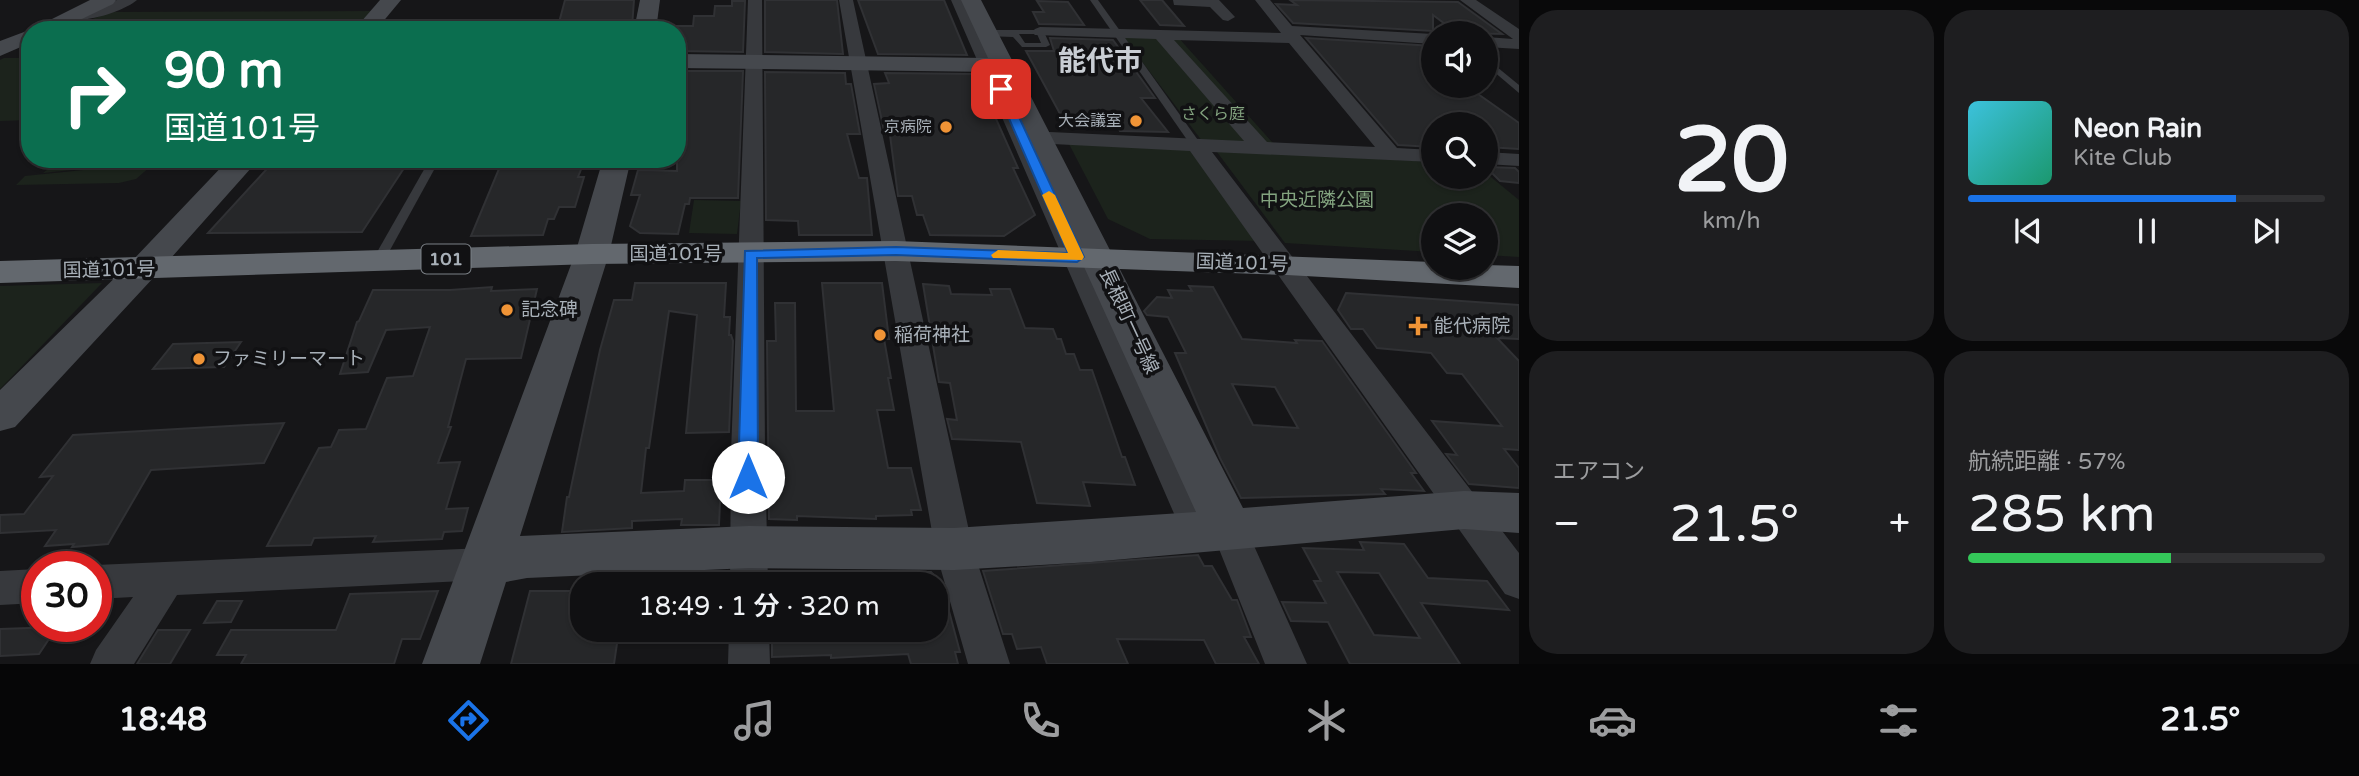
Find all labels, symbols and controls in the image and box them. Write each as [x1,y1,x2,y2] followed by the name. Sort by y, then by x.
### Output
[1421,21,1498,280] map controls
[1421,21,1498,98] button: sound
[164,42,283,101] text: 90 m
[1058,44,1142,78] district label: 能代市
[49,49,140,140] icon: right
[971,59,1031,119] pin
[982,70,1020,108] icon: arrive
[1181,104,1245,124] park label: さくら庭
[1674,106,1789,216] text: 20
[164,110,320,148] text: 国道101号
[1058,111,1122,131] place label: 大会議室
[1421,112,1498,189] button: search
[1128,113,1144,129] marker: 大会議室
[2073,113,2202,144] text: Neon Rain
[884,117,932,137] place label: 京病院
[938,119,954,135] marker: 京病院
[2073,144,2172,172] text: Kite Club
[1260,189,1374,211] park label: 中央近隣公園
[1421,203,1498,280] button: layers
[1703,207,1760,235] text: km/h
[2009,212,2047,250] icon: previous
[2128,212,2166,250] icon: pause
[2247,212,2285,250] icon: next
[630,243,722,265] street label: 国道101号
[422,244,471,274] road number: 101
[1195,250,1289,276] street label: 国道101号
[62,258,156,282] street label: 国道101号
[1095,265,1163,377] street label: 長根町一号線
[521,299,578,321] place label: 記念碑
[499,302,515,318] marker: 記念碑
[1434,315,1510,337] place label: 能代病院
[1408,316,1428,336] marker: 能代病院
[894,324,970,346] place label: 稲荷神社
[872,327,888,343] marker: 稲荷神社
[213,348,365,370] place label: ファミリーマート
[191,351,207,367] marker: ファミリーマート
[711,440,785,514] position arrow
[1968,448,2126,476] text: 航続距離 · 57%
[1553,458,1645,486] text: エアコン
[1968,483,2156,546] text: 285 km
[1669,493,1799,556] text: 21.5°
[1553,501,1580,547] text: −
[1889,501,1910,547] text: +
[21,551,112,642] speed limit sign: 30
[638,591,880,622] text: 18:49 · 1 分 · 320 m
[444,696,493,745] icon: directions
[730,696,779,745] icon: music
[1016,696,1065,745] icon: phone
[1302,696,1351,745] icon: climate
[1588,696,1637,745] icon: car
[1874,696,1923,745] icon: filters
[119,701,207,739] text: 18:48
[2160,701,2240,739] text: 21.5°

